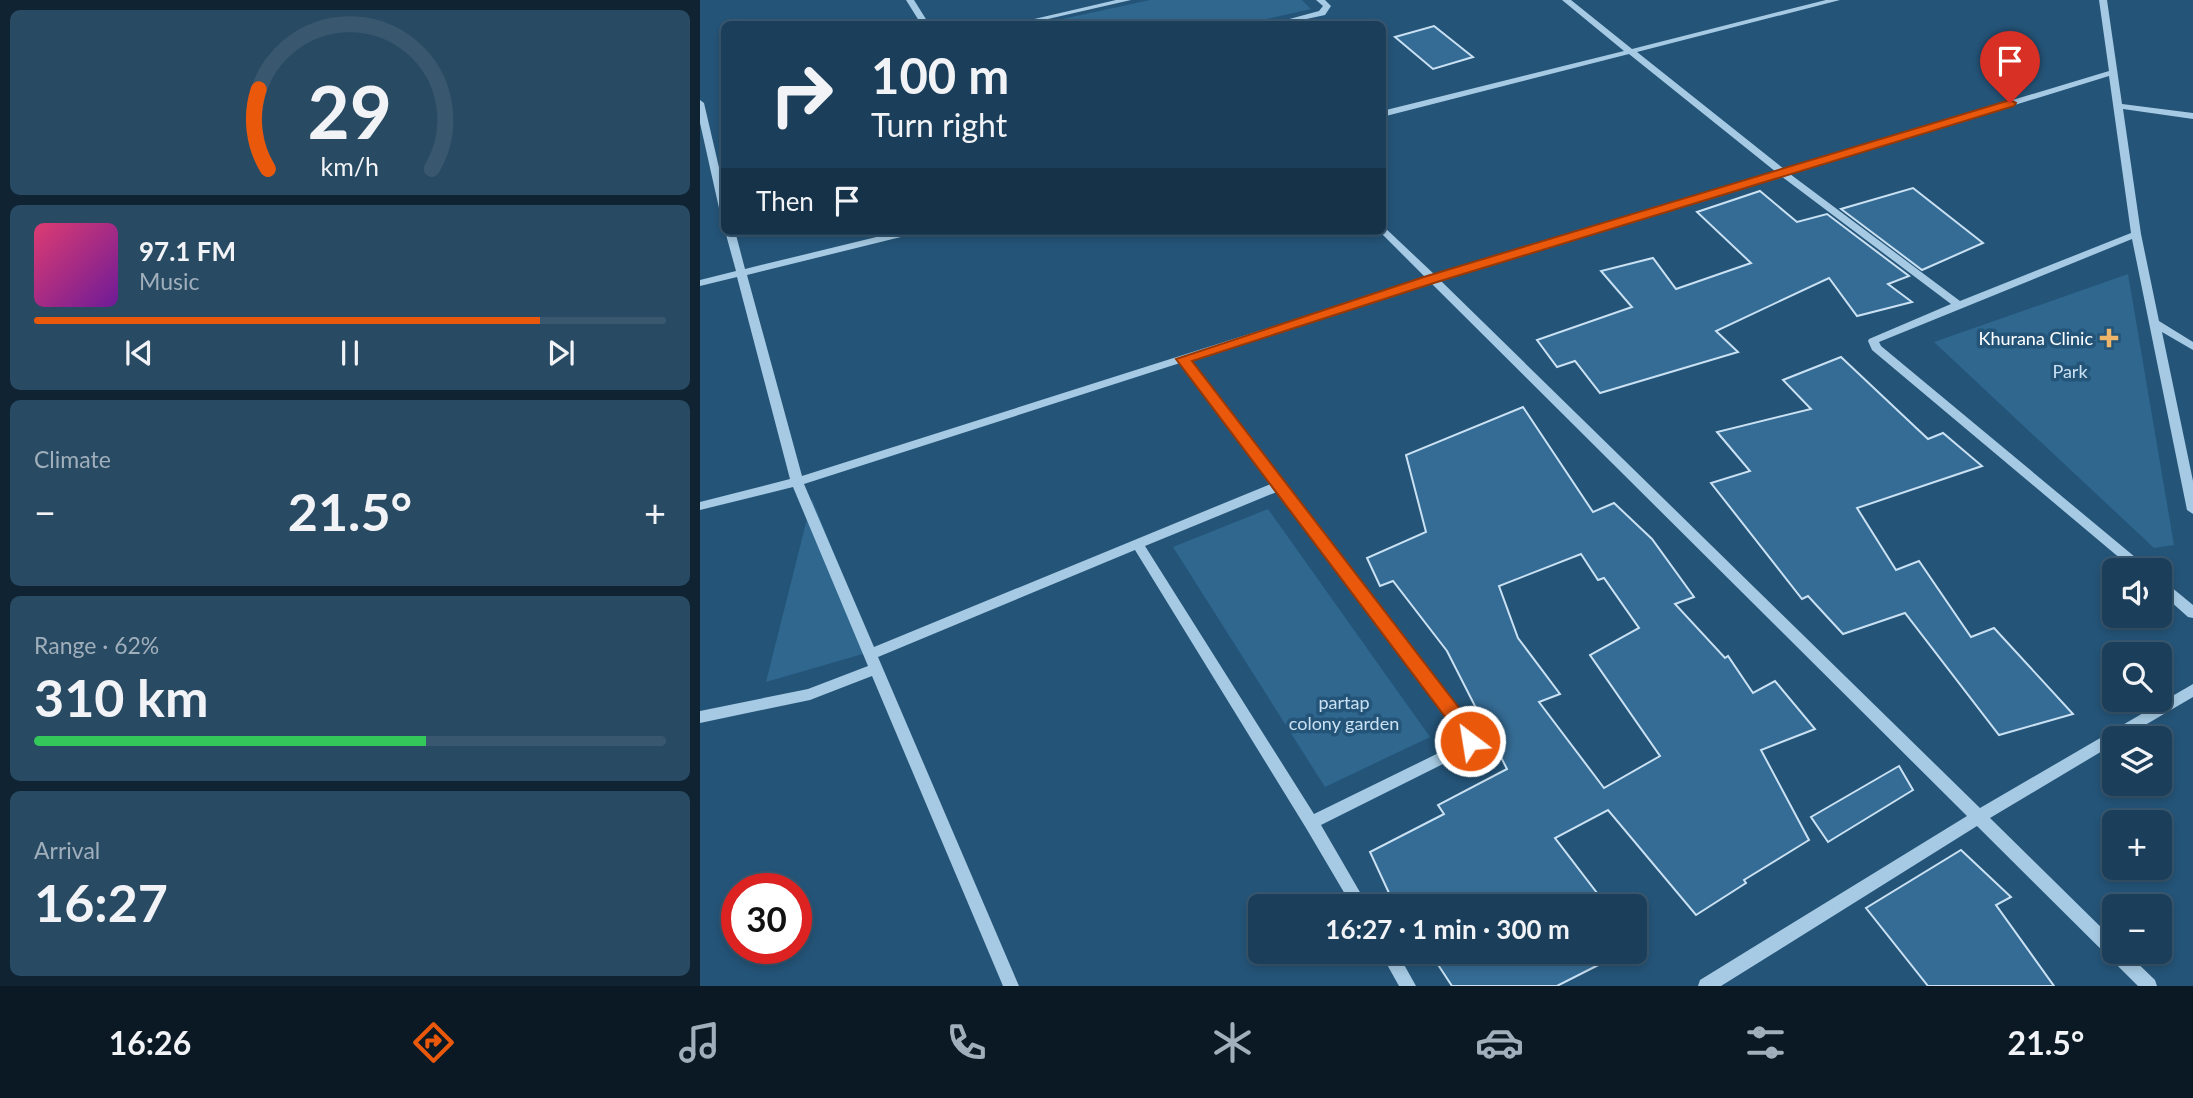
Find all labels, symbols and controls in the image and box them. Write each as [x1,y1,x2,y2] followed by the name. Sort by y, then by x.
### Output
[1980,31,2040,103] pin
[1991,42,2029,80] icon: arrive
[871,46,1009,104] text: 100 m
[756,49,847,140] icon: right
[308,67,392,155] text: 29
[871,105,1007,144] text: Turn right
[321,150,379,180] text: km/h
[828,182,866,220] icon: arrive
[756,185,814,217] text: Then
[139,235,236,267] text: 97.1 FM
[139,267,199,295] text: Music
[1978,327,2093,349] place label: Khurana Clinic
[2099,328,2119,348] marker: Khurana Clinic
[120,334,158,372] icon: previous
[331,334,369,372] icon: pause
[542,334,580,372] icon: next
[2052,360,2088,382] park label: Park
[34,445,111,473] text: Climate
[288,480,412,542] text: 21.5°
[34,489,56,535] text: −
[644,489,666,535] text: +
[2102,558,2172,964] map controls
[2102,558,2172,628] button: sound
[34,631,159,659] text: Range · 62%
[2102,642,2172,712] button: search
[34,666,208,728] text: 310 km
[1289,691,1399,734] park label: partap colony garden
[1433,704,1507,778] position arrow
[2102,726,2172,796] button: layers
[2102,810,2172,880] button: +
[34,836,100,864] text: Arrival
[34,871,168,933] text: 16:27
[721,873,812,964] speed limit sign: 30
[2102,894,2172,964] button: −
[1325,913,1570,945] text: 16:27 · 1 min · 300 m
[409,1018,458,1067] icon: directions
[675,1018,724,1067] icon: music
[942,1018,991,1067] icon: phone
[1208,1018,1257,1067] icon: climate
[1475,1018,1524,1067] icon: car
[1741,1018,1790,1067] icon: filters
[109,1023,191,1062] text: 16:26
[2008,1023,2084,1062] text: 21.5°

